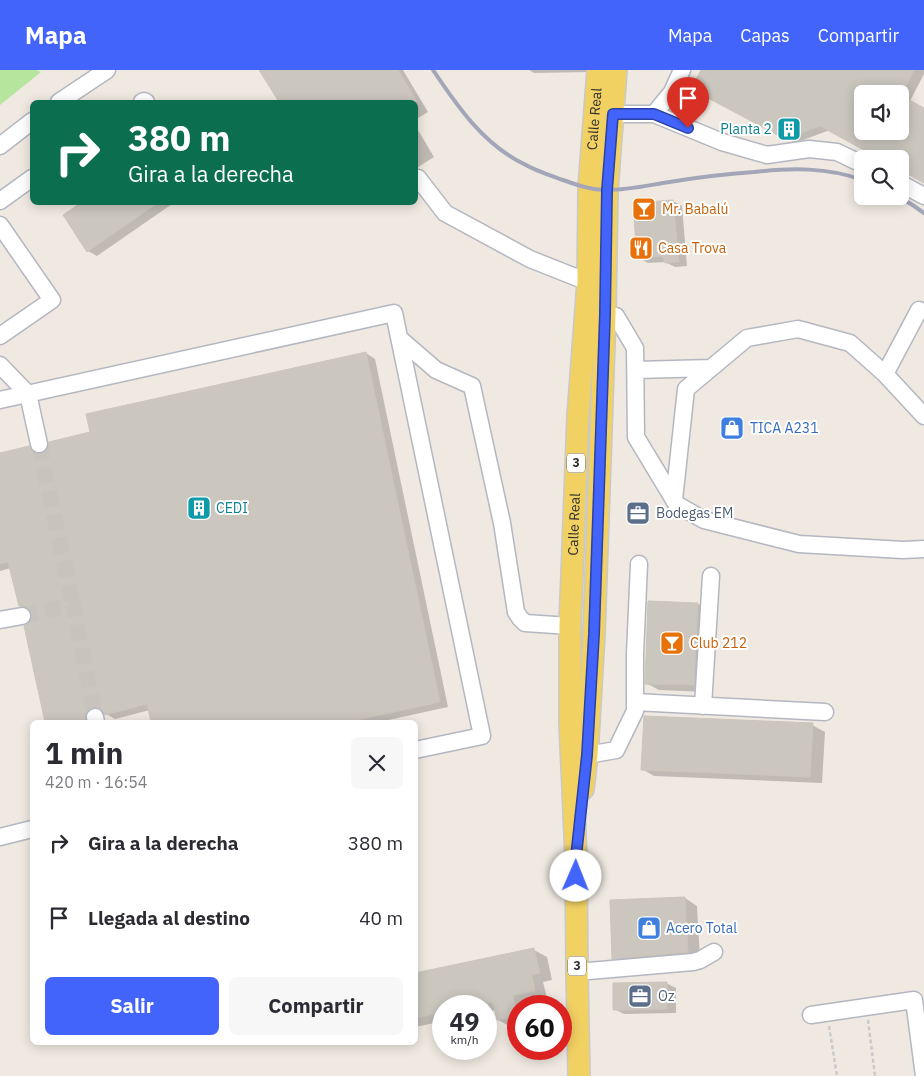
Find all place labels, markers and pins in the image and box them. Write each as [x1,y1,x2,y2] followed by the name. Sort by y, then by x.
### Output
[667,77,709,128] pin
[776,116,802,142] building icon: Planta 2
[720,120,772,138] place label: Planta 2
[631,196,657,222] bar icon: Mr. Babalú
[662,200,728,218] place label: Mr. Babalú
[628,235,654,261] restaurant icon: Casa Trova
[658,239,727,257] place label: Casa Trova
[719,415,745,441] shop icon: TICA A231
[750,419,819,437] place label: TICA A231
[186,495,212,521] building icon: CEDI
[216,499,248,517] place label: CEDI
[625,500,651,526] office icon: Bodegas EM
[656,504,733,522] place label: Bodegas EM
[659,630,685,656] bar icon: Club 212
[690,634,747,652] place label: Club 212
[636,915,662,941] shop icon: Acero Total
[666,919,737,937] place label: Acero Total
[627,983,653,1009] office icon: Oz
[658,987,675,1005] place label: Oz

